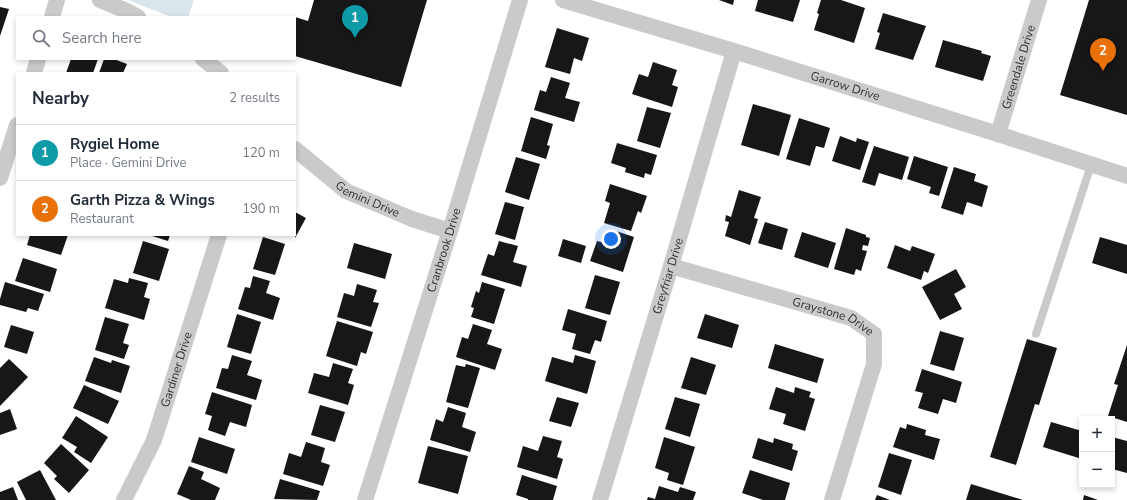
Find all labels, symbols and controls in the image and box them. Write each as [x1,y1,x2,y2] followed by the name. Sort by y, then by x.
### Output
[342,5,368,38] pin: 1
[16,16,296,60] search box
[998,23,1039,111] street label: Greendale Drive
[30,27,52,49] icon: search
[62,28,142,48] text: Search here
[1090,38,1116,71] pin: 2
[809,68,882,104] street label: Garrow Drive
[32,87,89,110] text: Nearby
[229,89,280,107] text: 2 results
[70,134,159,154] text: Rygiel Home
[41,144,49,162] text: 1
[242,144,280,162] text: 120 m
[70,154,187,172] text: Place · Gemini Drive
[332,177,402,221] street label: Gemini Drive
[70,190,215,210] text: Garth Pizza & Wings
[41,200,49,218] text: 2
[242,200,280,218] text: 190 m
[423,206,465,294] street label: Cranbrook Drive
[70,210,134,228] text: Restaurant
[601,229,621,249] your location
[649,236,687,316] street label: Greyfriar Drive
[790,293,877,339] street label: Graystone Drive
[157,330,196,409] street label: Gardiner Drive
[1079,416,1115,488] map controls
[1079,416,1115,452] button: +
[1079,452,1115,488] button: −

